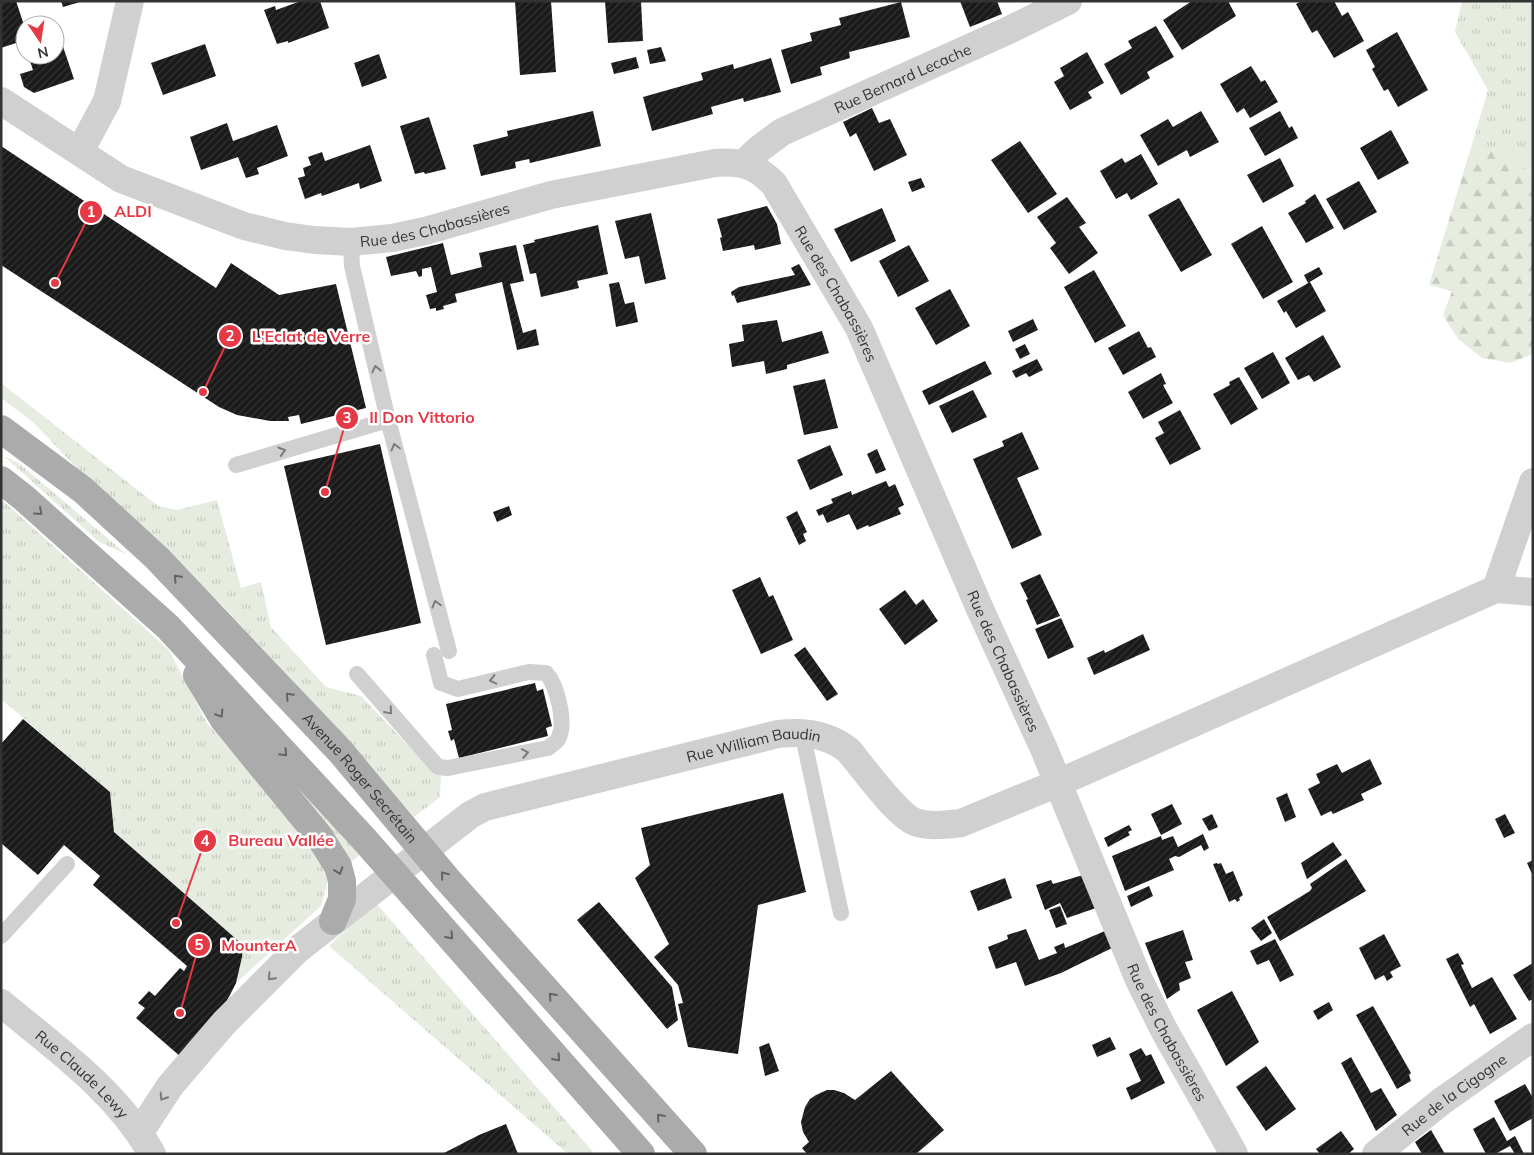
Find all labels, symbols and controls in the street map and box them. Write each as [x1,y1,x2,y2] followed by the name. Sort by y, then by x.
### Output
[15,15,65,65] north arrow
[831,39,974,117] street label: Rue Bernard Lecache
[36,43,50,63] text: N
[79,196,161,227] callout: ALDI
[359,198,512,251] street label: Rue des Chabassières
[114,201,152,221] text: ALDI
[86,202,96,221] text: 1
[791,222,882,365] street label: Rue des Chabassières
[217,321,381,352] callout: L'Eclat de Verre
[225,326,235,345] text: 2
[252,326,370,346] text: L'Eclat de Verre
[371,364,382,373] one-way arrow
[334,402,485,433] callout: Il Don Vittorio
[369,407,475,427] text: Il Don Vittorio
[342,408,352,427] text: 3
[390,442,401,451] one-way arrow
[278,447,286,457] one-way arrow
[33,506,42,515] one-way arrow
[174,575,183,584] one-way arrow
[964,587,1044,735] street label: Rue des Chabassières
[432,600,442,608] one-way arrow
[489,674,498,685] one-way arrow
[286,693,295,702] one-way arrow
[384,705,393,714] one-way arrow
[214,708,224,717] one-way arrow
[299,708,422,847] street label: Avenue Roger Secrétain
[684,723,823,766] street label: Rue William Baudin
[278,747,287,756] one-way arrow
[520,748,529,758] one-way arrow
[193,825,343,856] callout: Bureau Vallée
[228,830,334,850] text: Bureau Vallée
[200,831,210,850] text: 4
[333,866,343,874] one-way arrow
[441,871,450,881] one-way arrow
[186,930,307,961] callout: MounterA
[444,931,453,940] one-way arrow
[194,935,204,954] text: 5
[221,935,297,955] text: MounterA
[1124,960,1212,1105] street label: Rue des Chabassières
[268,971,277,980] one-way arrow
[549,993,558,1002] one-way arrow
[32,1026,133,1122] street label: Rue Claude Lewy
[1397,1049,1510,1140] street label: Rue de la Cigogne
[551,1052,560,1061] one-way arrow
[160,1092,169,1101] one-way arrow
[657,1114,666,1123] one-way arrow

